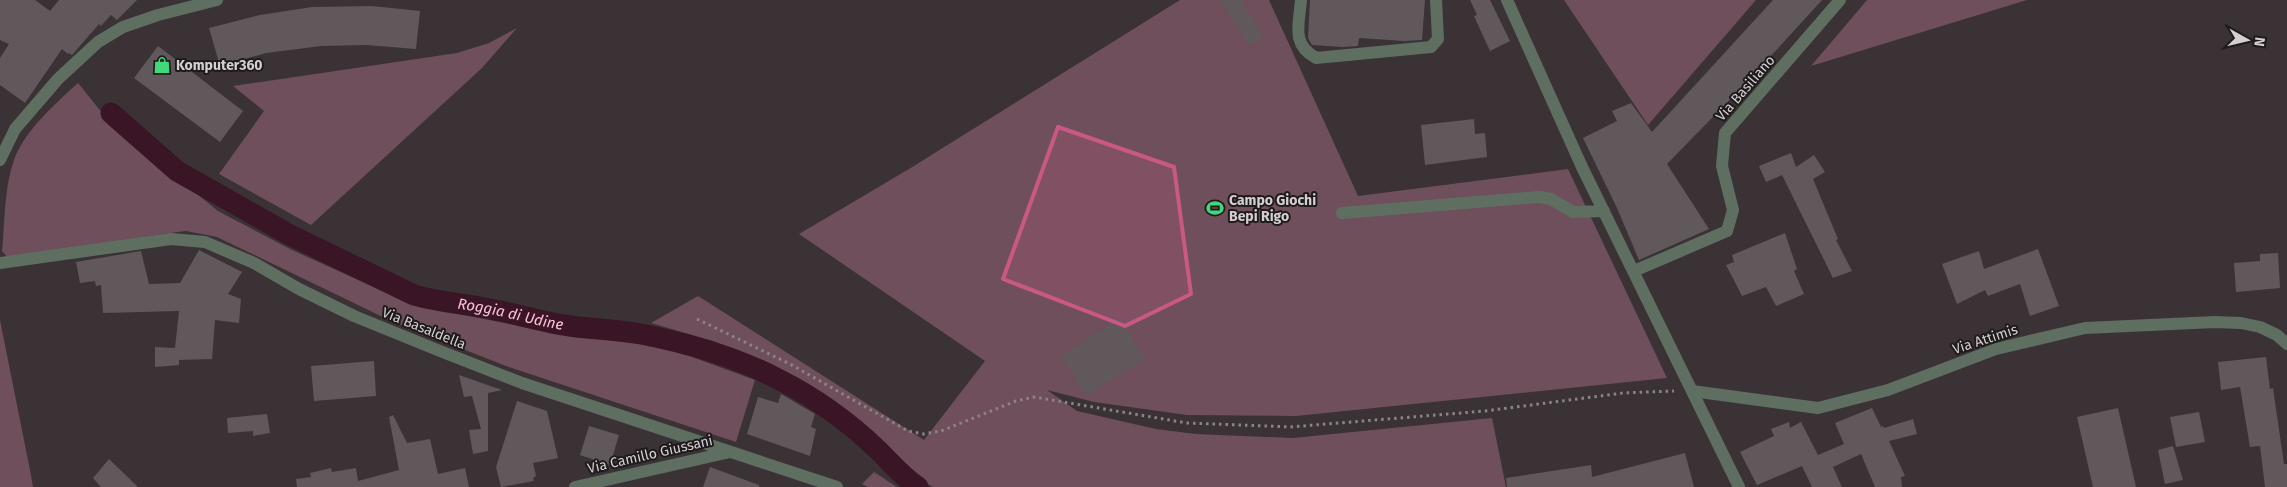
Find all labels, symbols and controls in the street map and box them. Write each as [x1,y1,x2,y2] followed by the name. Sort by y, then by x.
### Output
[2222,15,2272,65] north arrow
[2250,36,2268,48] text: N
[1712,52,1779,125] street label: Via Basiliano
[152,55,172,75] shop icon: Komputer360
[176,57,263,74] place label: Komputer360
[1229,192,1316,225] place label: Campo Giochi Bepi Rigo
[1205,198,1225,218] sports icon: Campo Giochi Bepi Rigo
[457,295,565,334] water label: Roggia di Udine
[379,304,468,353] street label: Via Basaldella
[1950,321,2020,358] street label: Via Attimis
[586,432,714,477] street label: Via Camillo Giussani

